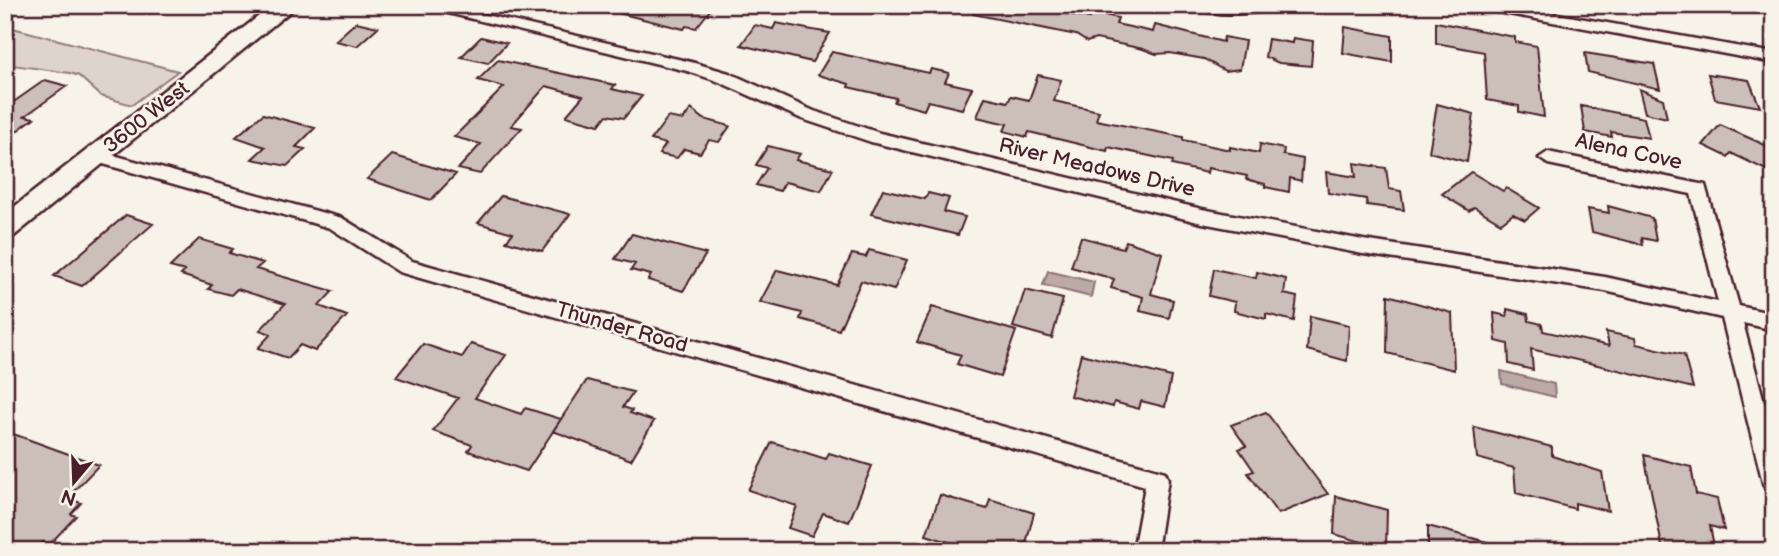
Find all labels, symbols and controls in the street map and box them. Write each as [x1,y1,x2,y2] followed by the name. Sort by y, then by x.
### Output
[98,76,195,159] street label: 3600 West
[1573,128,1684,175] street label: Alena Cove
[996,133,1197,202] street label: River Meadows Drive
[553,297,690,358] street label: Thunder Road
[38,448,108,518] north arrow
[58,483,79,510] text: N

